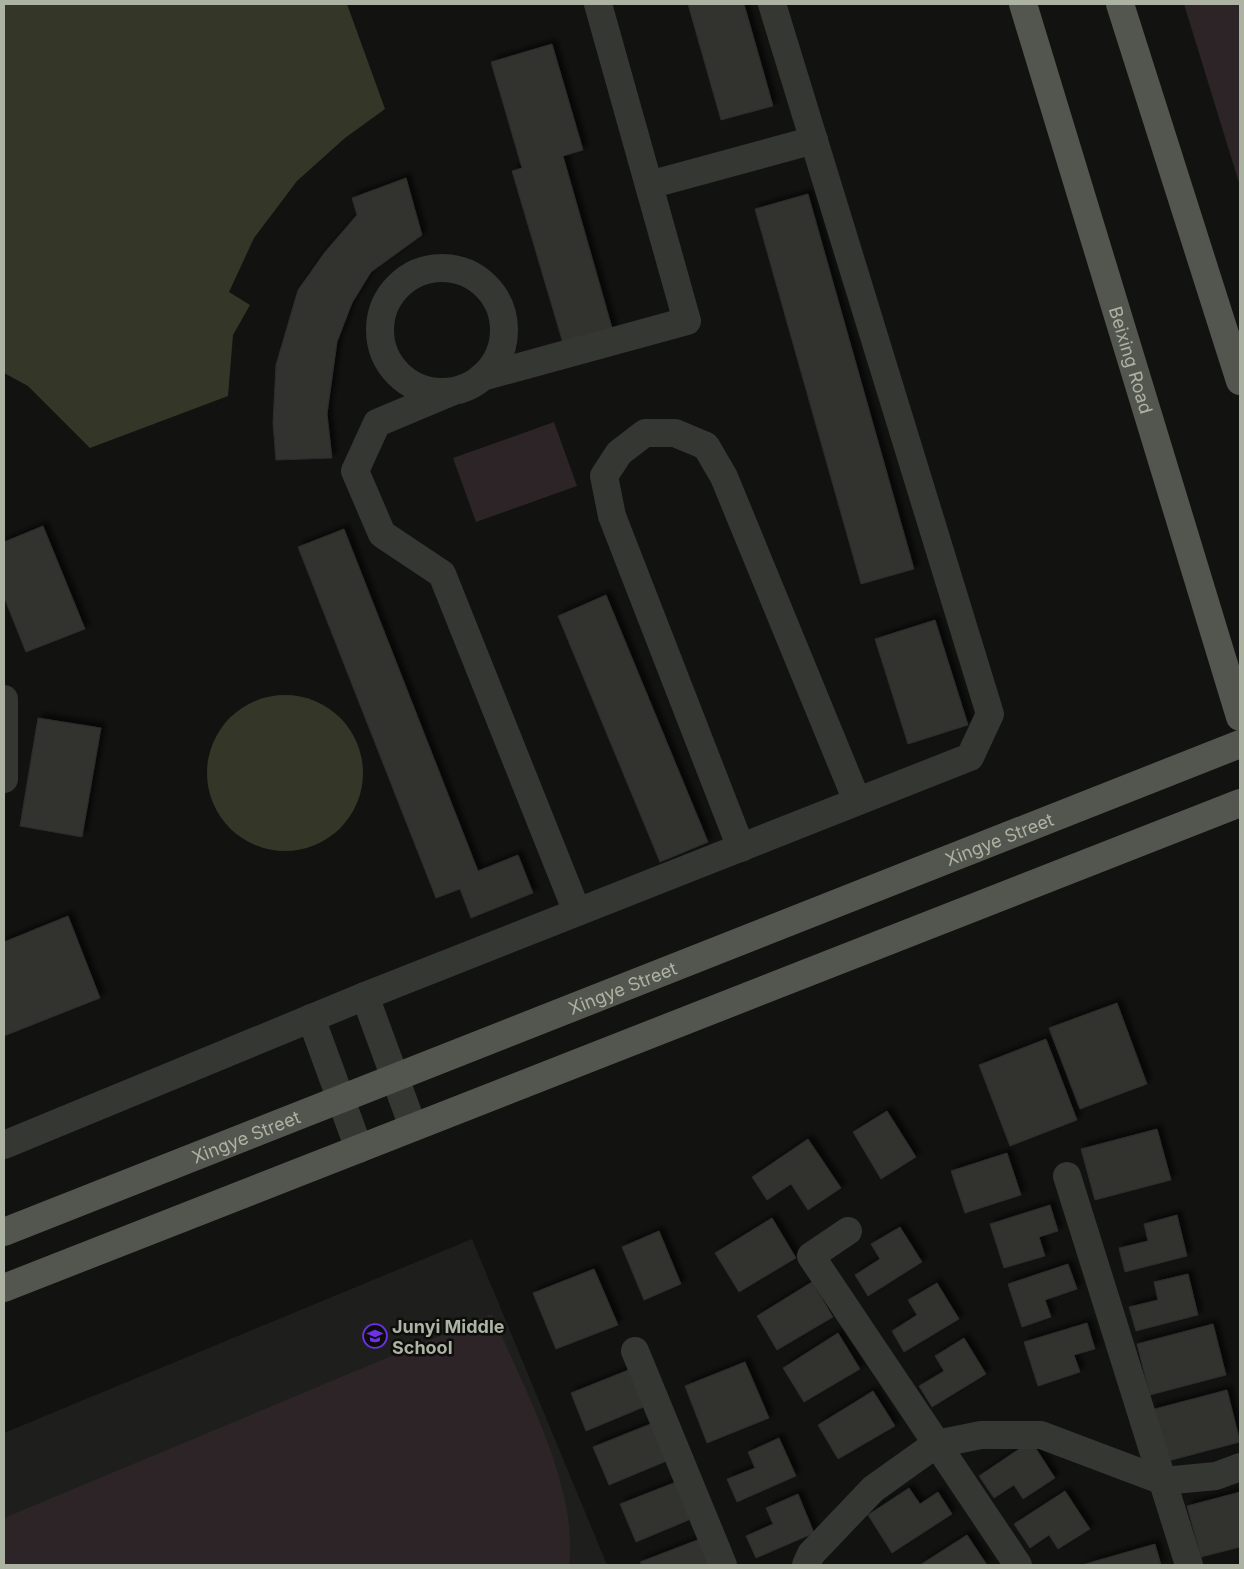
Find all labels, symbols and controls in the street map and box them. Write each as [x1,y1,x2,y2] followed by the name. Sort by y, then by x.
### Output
[1105,304,1158,416] street label: Beixing Road
[942,808,1056,870] street label: Xingye Street
[565,957,680,1019] street label: Xingye Street
[189,1106,303,1167] street label: Xingye Street
[392,1316,505,1358] place label: Junyi Middle School
[362,1323,388,1349] school or university icon: Junyi Middle School

